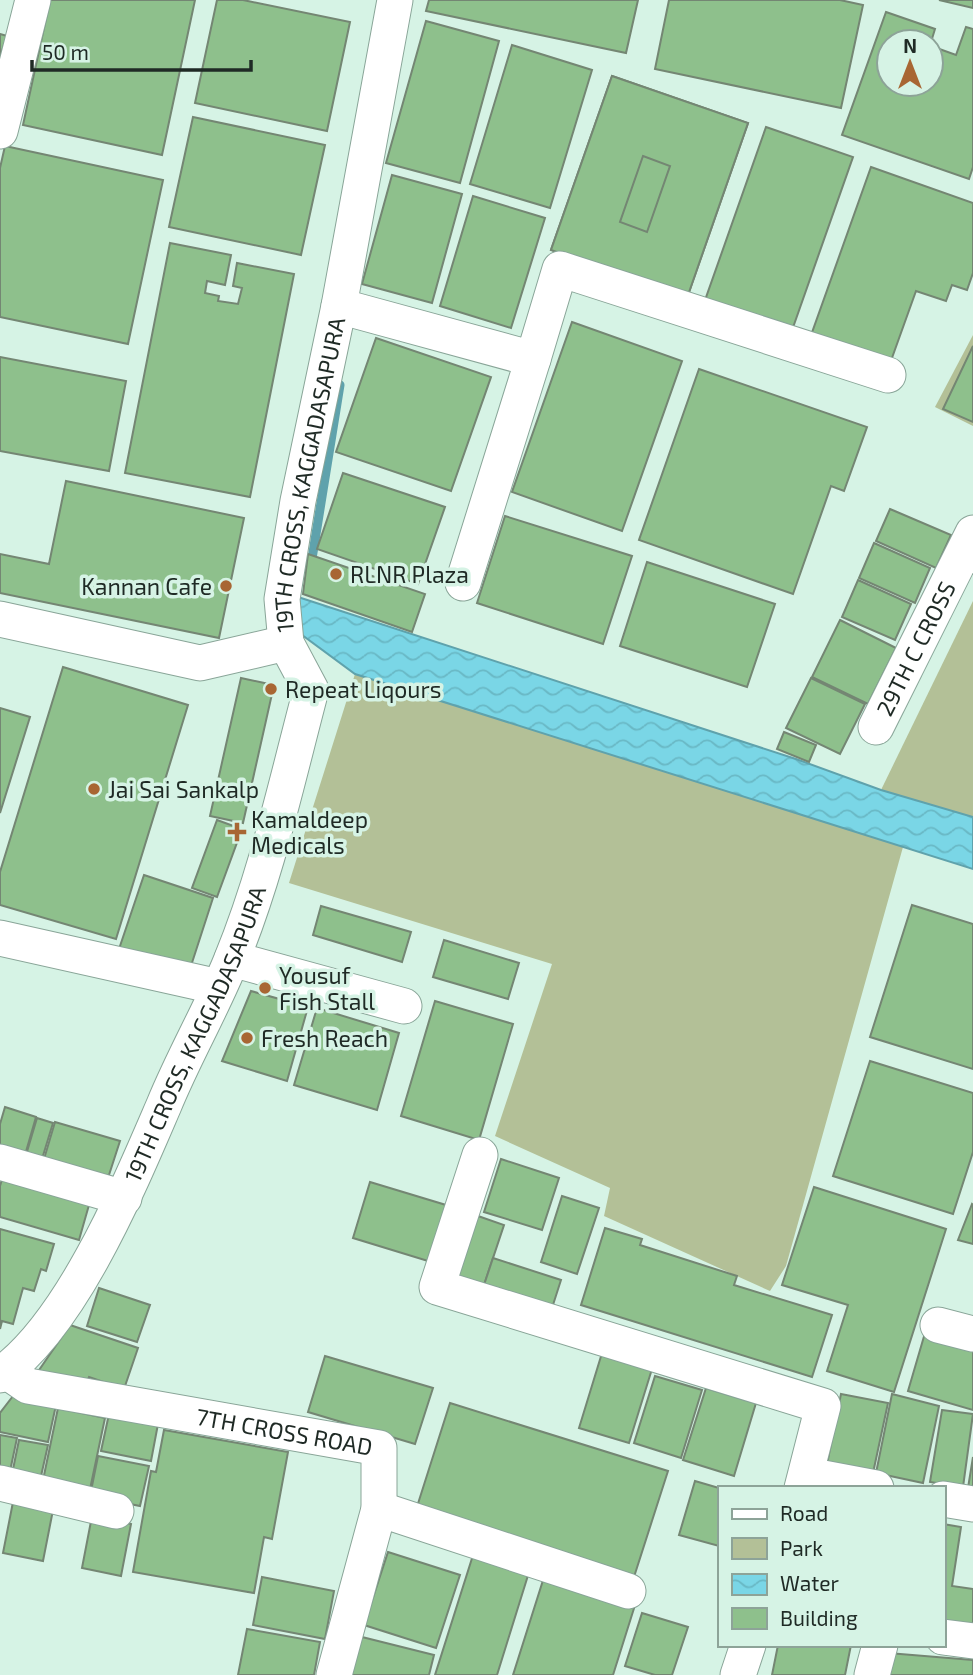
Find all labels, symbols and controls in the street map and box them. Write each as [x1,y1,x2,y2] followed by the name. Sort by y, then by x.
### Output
[32,28,250,72] scale bar
[875,28,945,98] north arrow
[903,34,917,57] text: N
[42,39,89,64] text: 50 m
[268,314,350,634] street label: 19TH CROSS, KAGGADASAPURA
[350,560,469,588] place label: RLNR Plaza
[328,566,344,582] marker: RLNR Plaza
[81,572,212,600] place label: Kannan Cafe
[870,576,961,720] street label: 29TH C CROSS
[218,578,234,594] marker: Kannan Cafe
[285,675,441,703] place label: Repeat Liqours
[263,681,279,697] marker: Repeat Liqours
[108,775,259,803] place label: Jai Sai Sankalp
[86,781,102,797] marker: Jai Sai Sankalp
[251,805,368,859] place label: Kamaldeep Medicals
[229,824,245,840] marker: Kamaldeep Medicals
[118,882,271,1186] street label: 19TH CROSS, KAGGADASAPURA
[279,961,375,1015] place label: Yousuf Fish Stall
[257,980,273,996] marker: Yousuf Fish Stall
[261,1024,388,1052] place label: Fresh Reach
[239,1030,255,1046] marker: Fresh Reach
[194,1402,375,1461] street label: 7TH CROSS ROAD
[718,1486,945,1647] legend
[780,1500,828,1525] text: Road
[780,1535,823,1560] text: Park
[780,1570,839,1595] text: Water
[780,1605,858,1630] text: Building

